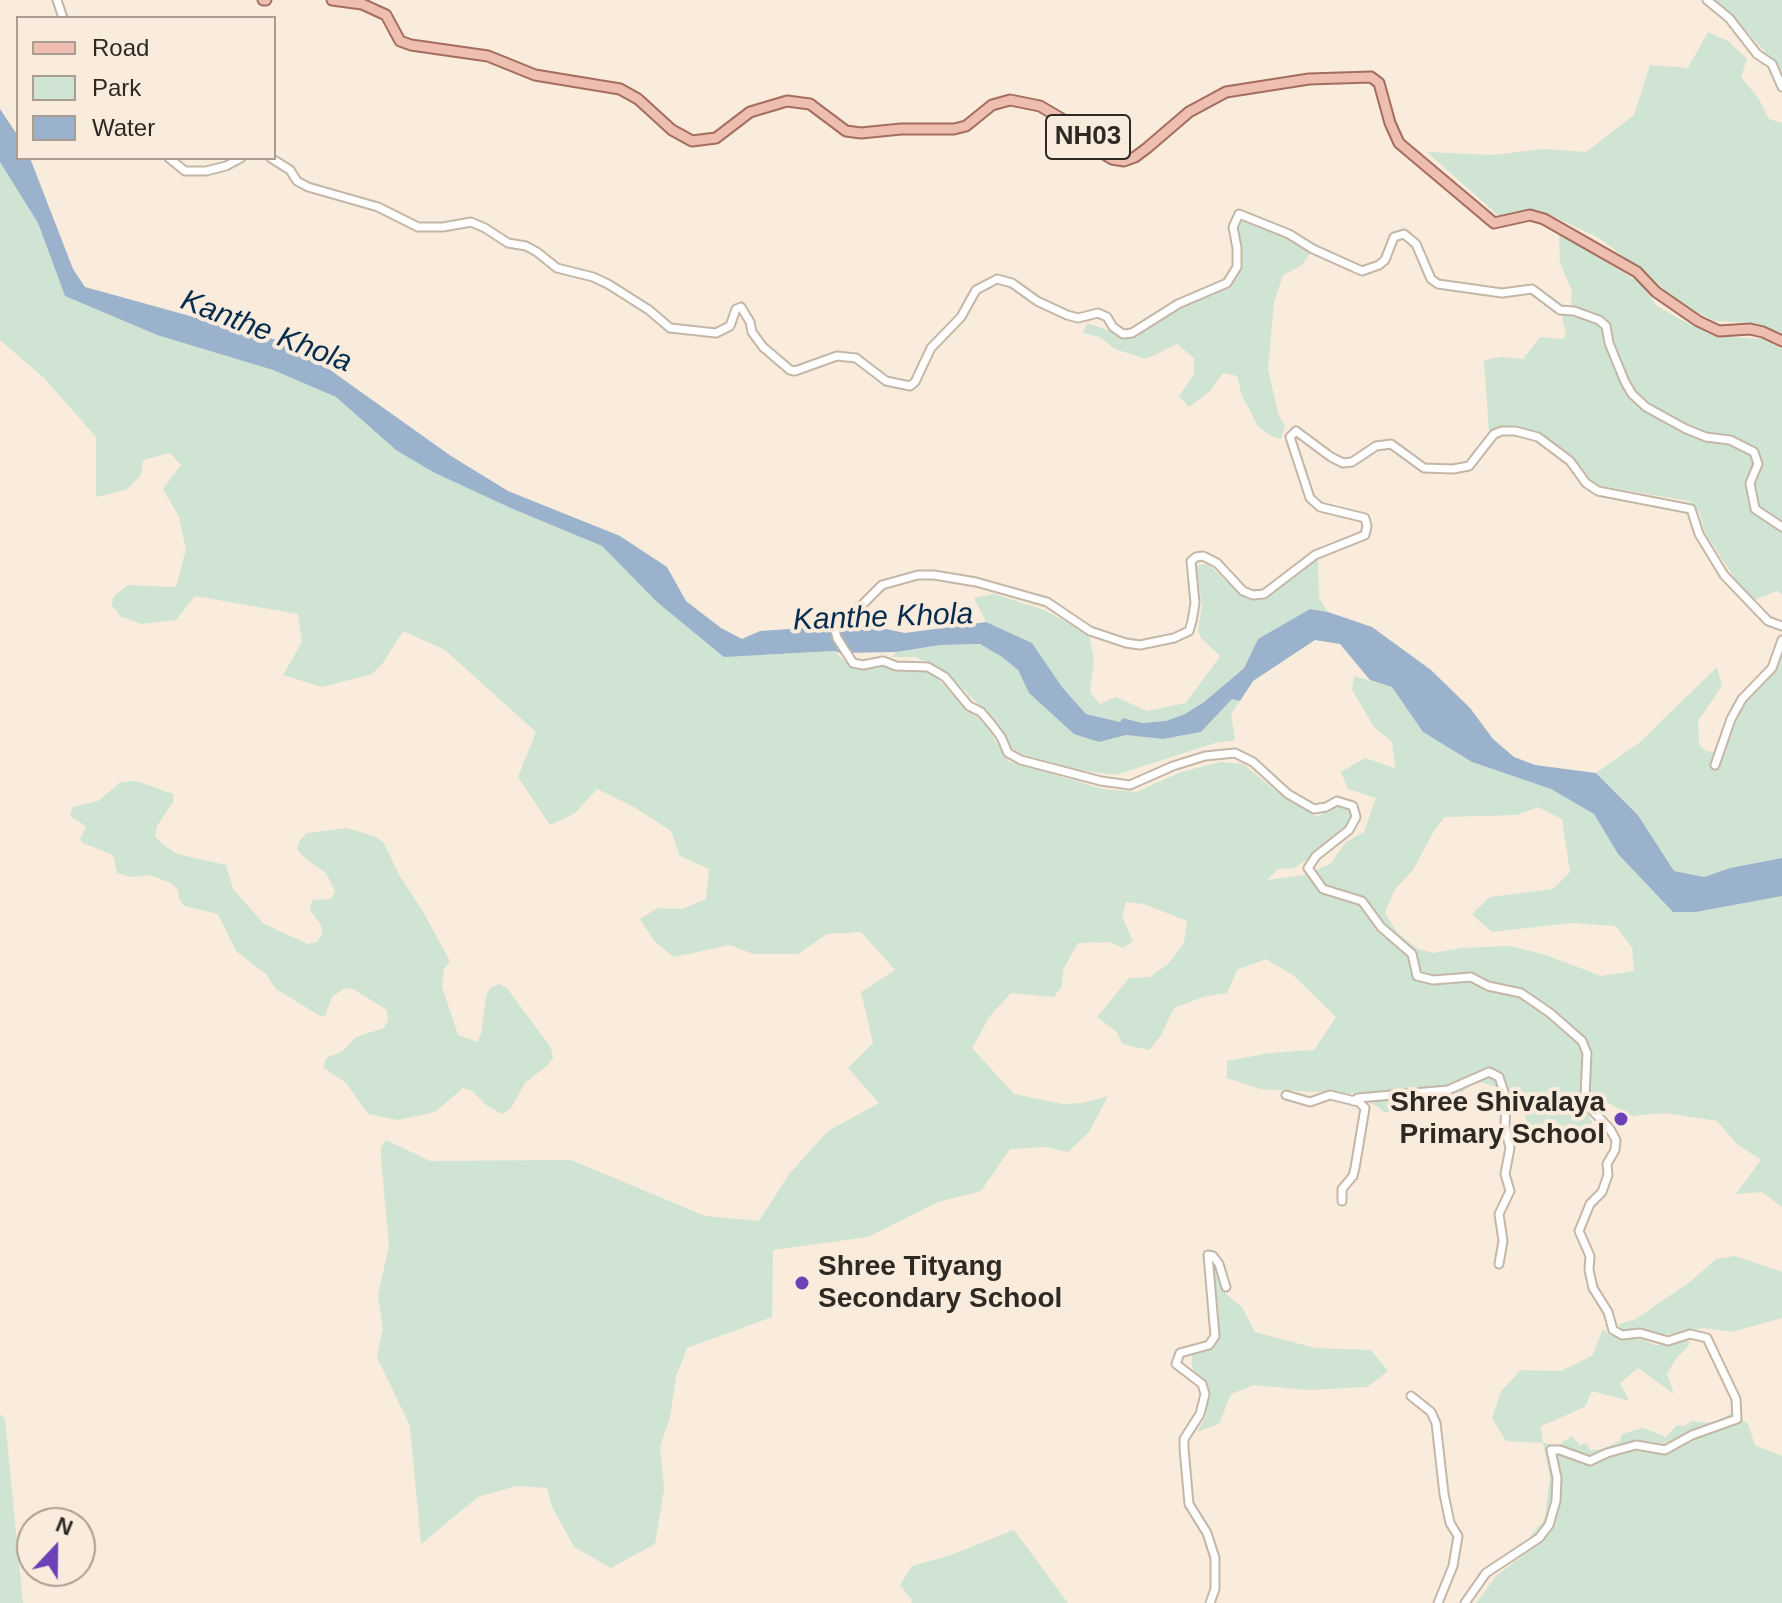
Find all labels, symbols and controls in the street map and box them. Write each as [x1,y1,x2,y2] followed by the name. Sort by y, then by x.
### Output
[16,16,276,160] legend
[92,34,149,61] text: Road
[92,74,141,101] text: Park
[92,114,155,141] text: Water
[1046,115,1130,159] road number: NH03
[175,283,357,381] water label: Kanthe Khola
[792,597,974,639] water label: Kanthe Khola
[1390,1086,1605,1152] place label: Shree Shivalaya Primary School
[1612,1110,1630,1128] marker: Shree Shivalaya Primary School
[818,1250,1062,1316] place label: Shree Tityang Secondary School
[793,1274,811,1292] marker: Shree Tityang Secondary School
[16,1507,96,1587] north arrow
[52,1512,76,1541] text: N

